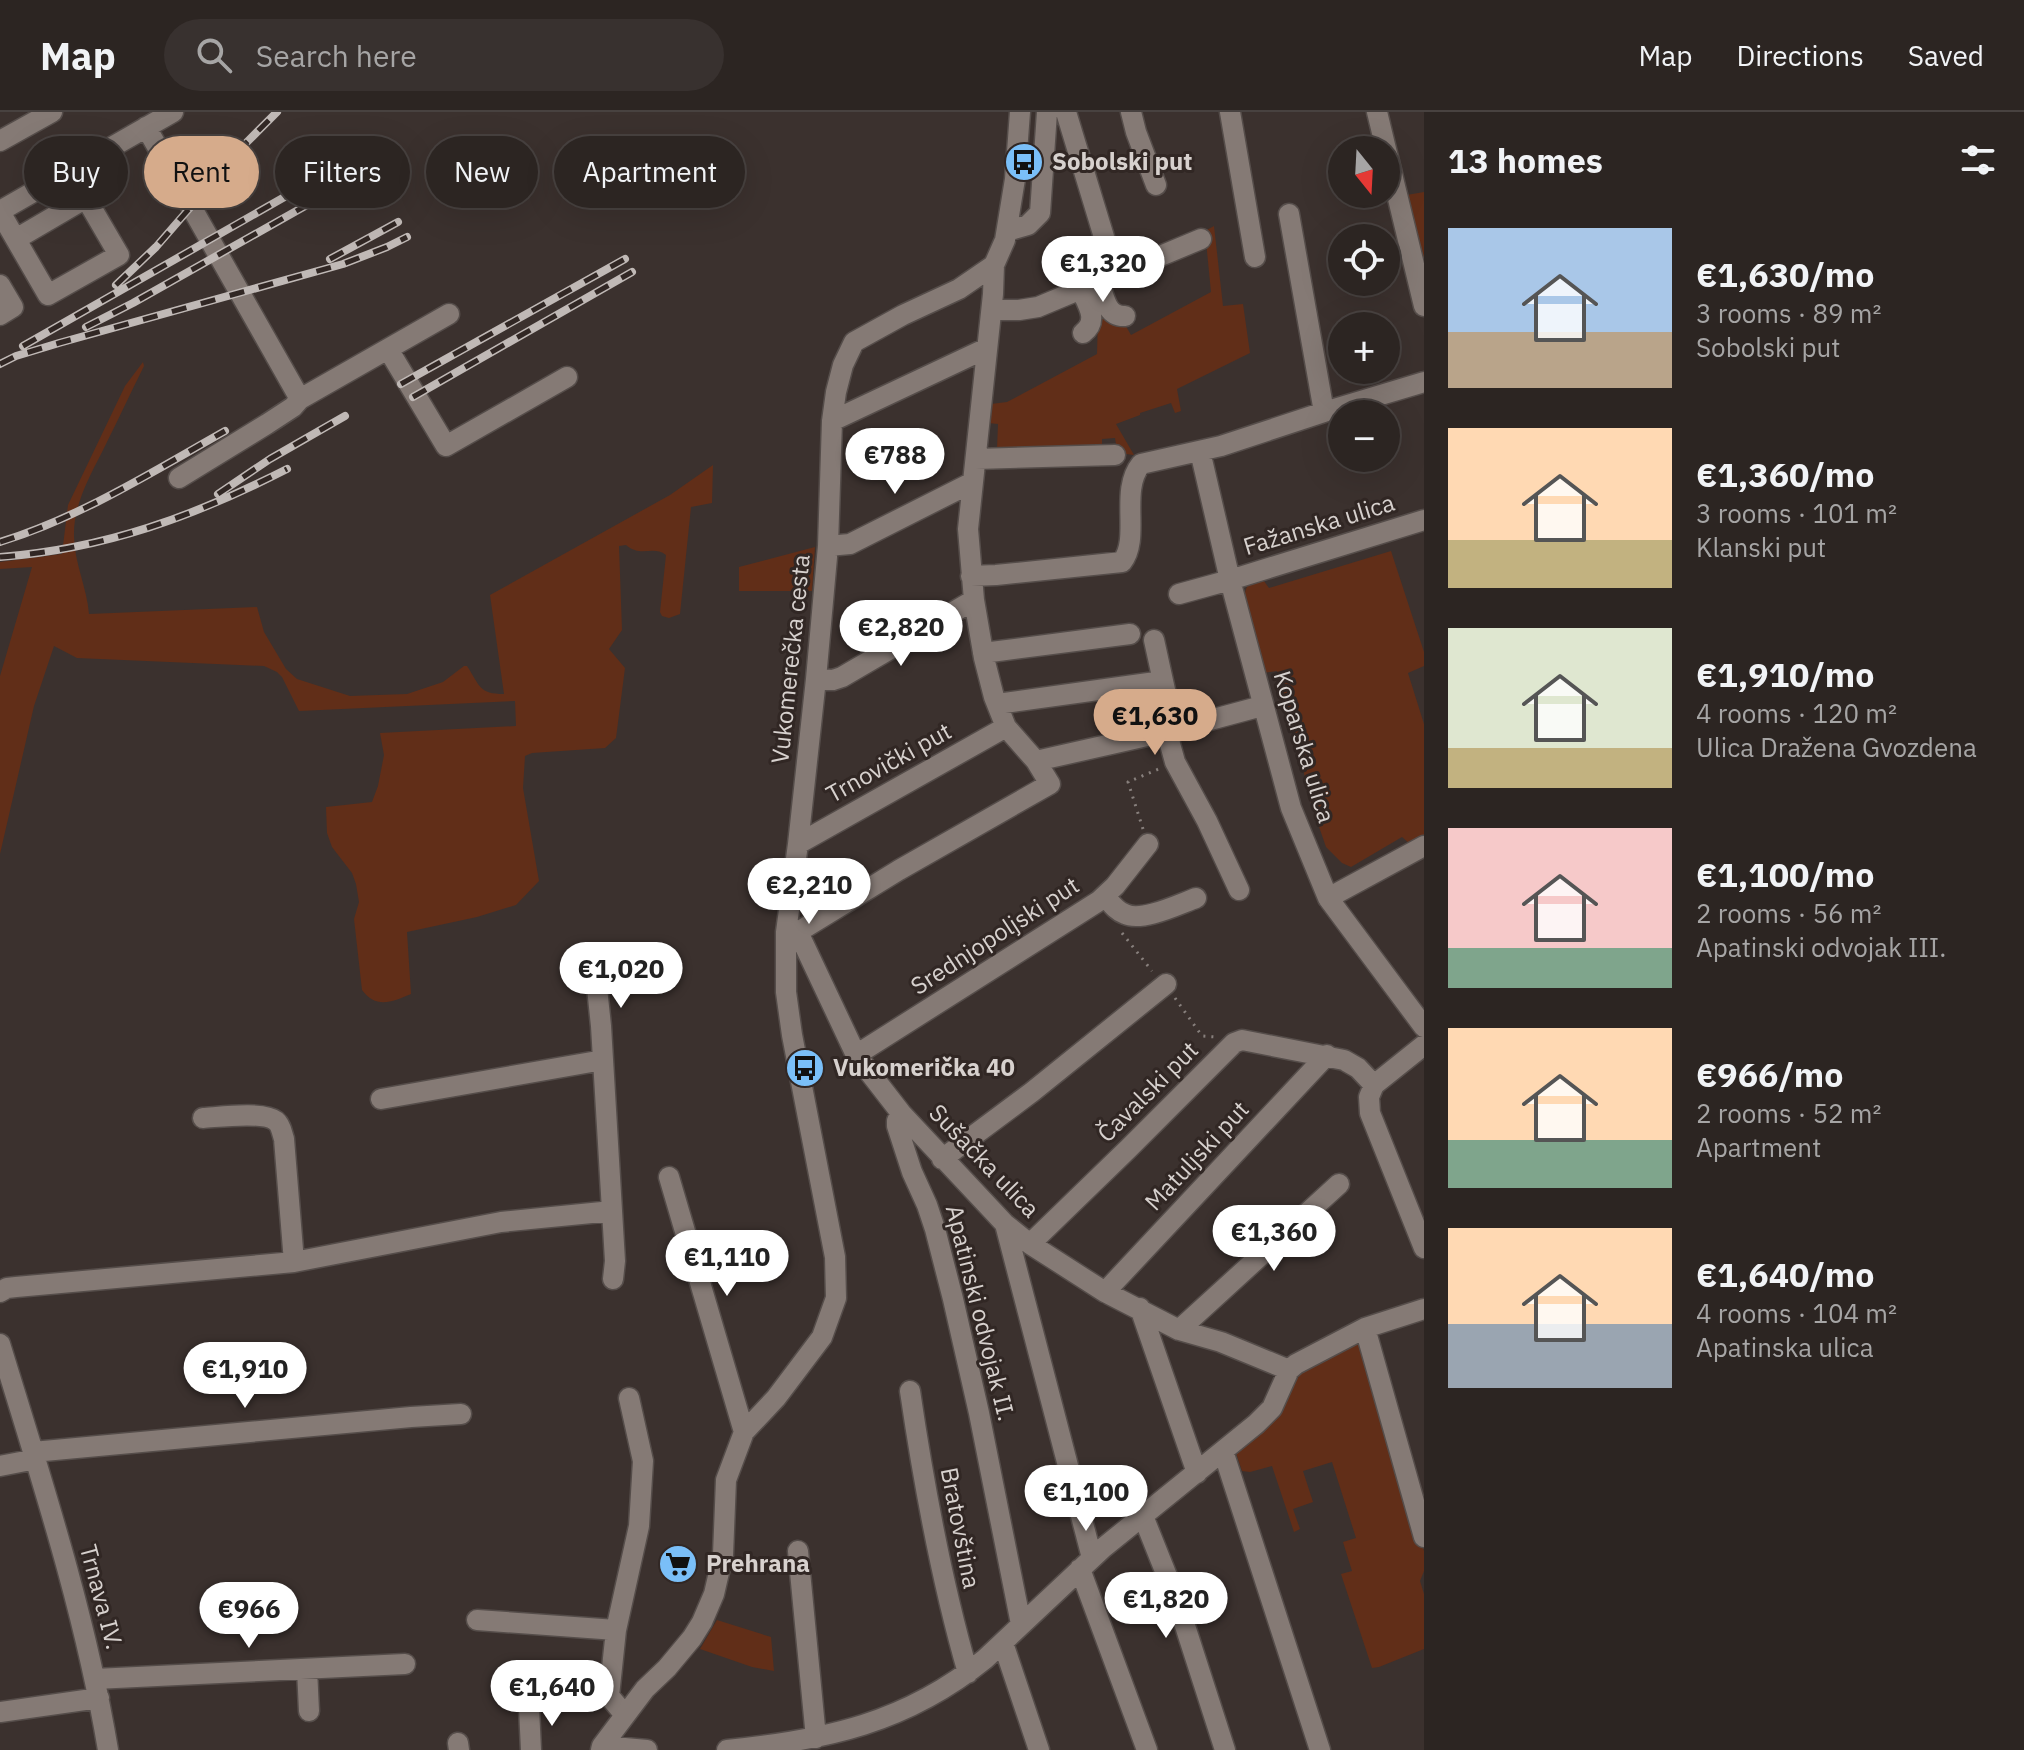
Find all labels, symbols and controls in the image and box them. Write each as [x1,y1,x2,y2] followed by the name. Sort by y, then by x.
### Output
[164,19,724,91] search box
[40,31,116,80] text: Map
[192,33,236,77] icon: search
[256,36,417,75] text: Search here
[1638,37,1692,74] text: Map
[1736,37,1864,74] text: Directions
[1908,37,1984,74] text: Saved
[24,136,128,208] chip: Buy
[144,136,259,208] chip: Rent
[275,136,410,208] chip: Filters
[426,136,538,208] chip: New
[554,136,745,208] chip: Apartment
[1328,136,1400,208] north arrow
[1328,136,1400,472] map controls
[1448,138,1603,182] text: 13 homes
[1956,138,2000,182] icon: filters
[1003,141,1045,183] bus stop icon: Sobolski put
[1052,145,1192,177] place label: Sobolski put
[1328,224,1400,296] button: locate
[1038,236,1168,304] pin: €1,320
[1060,245,1146,279] text: €1,320
[1696,252,1874,296] text: €1,630/mo
[1512,260,1608,356] icon: home
[1696,296,1881,330] text: 3 rooms · 89 m²
[1328,312,1400,384] button: +
[1696,330,1840,364] text: Sobolski put
[1328,400,1400,472] button: −
[848,428,942,496] pin: €788
[863,437,927,471] text: €788
[1696,452,1874,496] text: €1,360/mo
[1512,460,1608,556] icon: home
[1239,486,1398,562] street label: Fažanska ulica
[1696,496,1897,530] text: 3 rooms · 101 m²
[1696,530,1826,564] text: Klanski put
[763,552,817,765] street label: Vukomerečka cesta
[836,600,966,668] pin: €2,820
[858,609,944,643] text: €2,820
[1696,652,1874,696] text: €1,910/mo
[1512,660,1608,756] icon: home
[1267,667,1343,827] street label: Koparska ulica
[1090,689,1220,757] pin: €1,630
[1696,696,1897,730] text: 4 rooms · 120 m²
[1112,698,1198,732] text: €1,630
[820,715,957,810] street label: Trnovički put
[1696,730,1977,764] text: Ulica Dražena Gvozdena
[1696,852,1874,896] text: €1,100/mo
[744,858,874,926] pin: €2,210
[1512,860,1608,956] icon: home
[766,867,852,901] text: €2,210
[904,869,1085,1002] street label: Srednjopoljski put
[1696,896,1881,930] text: 2 rooms · 56 m²
[1696,930,1946,964] text: Apatinski odvojak III.
[556,942,686,1010] pin: €1,020
[578,951,664,985] text: €1,020
[1090,1034,1205,1149] street label: Čavalski put
[784,1047,826,1089] bus stop icon: Vukomerička 40
[833,1051,1015,1083] place label: Vukomerička 40
[1696,1052,1843,1096] text: €966/mo
[1512,1060,1608,1156] icon: home
[1137,1094,1255,1217] street label: Matuljski put
[1696,1096,1881,1130] text: 2 rooms · 52 m²
[922,1097,1047,1224] street label: Sušačka ulica
[1696,1130,1821,1164] text: Apartment
[939,1201,1023,1424] street label: Apatinski odvojak II.
[1209,1205,1339,1273] pin: €1,360
[1231,1214,1317,1248] text: €1,360
[662,1230,792,1298] pin: €1,110
[684,1239,770,1273] text: €1,110
[1696,1252,1874,1296] text: €1,640/mo
[1512,1260,1608,1356] icon: home
[1696,1296,1897,1330] text: 4 rooms · 104 m²
[1696,1330,1874,1364] text: Apatinska ulica
[180,1342,310,1410] pin: €1,910
[202,1351,288,1385] text: €1,910
[934,1464,988,1591] street label: Bratovština
[1021,1465,1151,1533] pin: €1,100
[1043,1474,1129,1508] text: €1,100
[73,1541,131,1653] street label: Trnava IV.
[657,1543,699,1585] supermarket icon: Prehrana
[706,1547,810,1579] place label: Prehrana
[1101,1572,1231,1640] pin: €1,820
[1123,1581,1209,1615] text: €1,820
[202,1582,296,1650] pin: €966
[217,1591,281,1625] text: €966
[487,1660,617,1728] pin: €1,640
[509,1669,595,1703] text: €1,640

